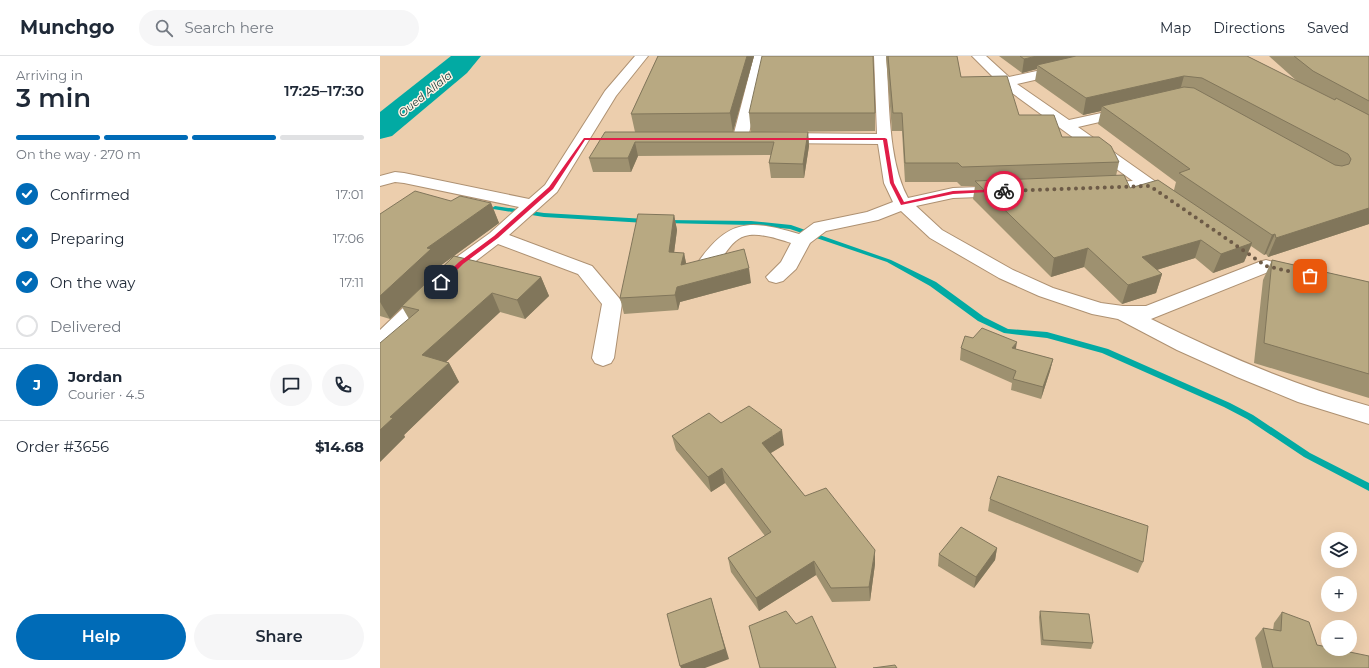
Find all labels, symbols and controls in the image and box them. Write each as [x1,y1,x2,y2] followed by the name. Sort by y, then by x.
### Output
[139,10,419,46] search box
[20,16,115,39] text: Munchgo
[153,17,175,39] icon: search
[185,18,274,37] text: Search here
[1160,19,1191,37] text: Map
[1213,19,1285,37] text: Directions
[1307,19,1349,37] text: Saved
[16,67,83,83] text: Arriving in
[395,68,455,120] water label: Oued Allala
[284,81,364,100] text: 17:25–17:30
[16,82,91,114] text: 3 min
[16,146,141,162] text: On the way · 270 m
[984,171,1024,211] courier
[993,180,1015,202] icon: bike
[16,183,38,205] icon: check
[50,185,130,204] text: Confirmed
[336,186,364,202] text: 17:01
[16,227,38,249] icon: check
[50,229,125,248] text: Preparing
[333,230,364,246] text: 17:06
[1293,259,1327,293] pin
[424,265,458,299] pin
[1299,265,1321,287] icon: bag
[16,271,38,293] icon: check
[430,271,452,293] icon: home
[50,273,135,292] text: On the way
[340,274,364,290] text: 17:11
[50,317,122,336] text: Delivered
[270,364,312,406] button: chat
[322,364,364,406] button: phone
[68,367,122,386] text: Jordan
[33,375,41,394] text: J
[68,386,145,402] text: Courier · 4.5
[16,437,109,456] text: Order #3656
[315,437,364,456] text: $14.68
[1321,532,1357,656] map controls
[1321,532,1357,568] button: layers
[1321,576,1357,612] button: +
[16,614,186,660] button: Help
[194,614,364,660] button: Share
[1321,620,1357,656] button: −

